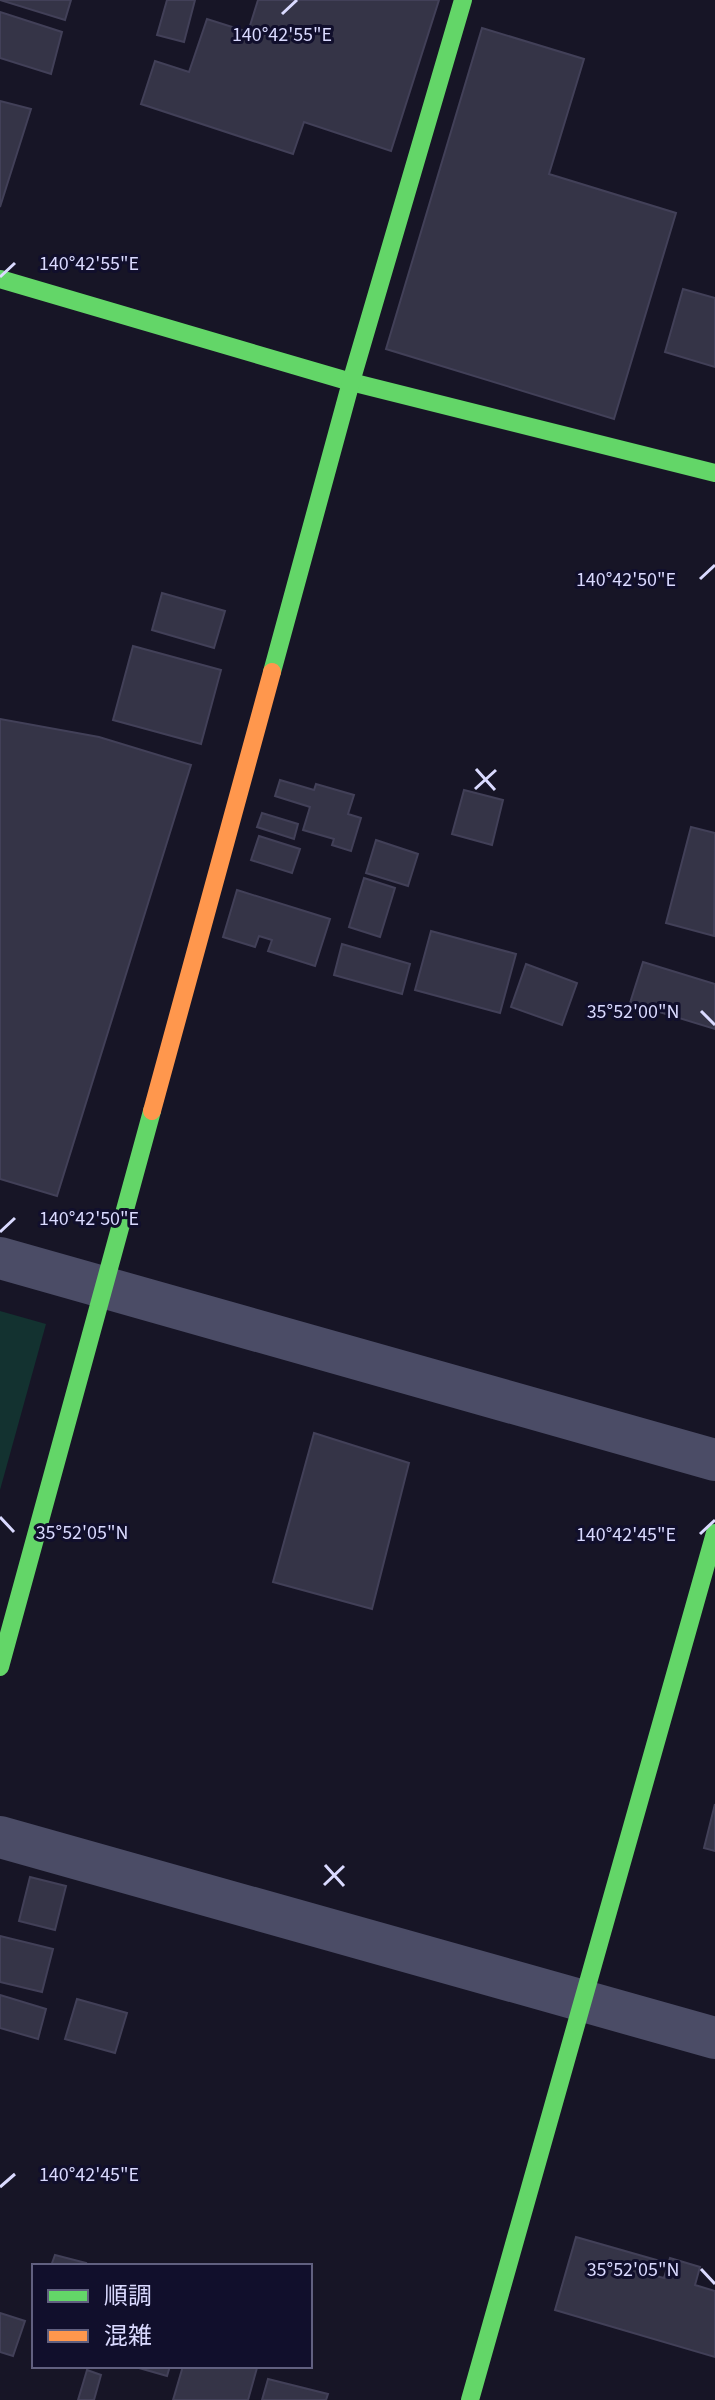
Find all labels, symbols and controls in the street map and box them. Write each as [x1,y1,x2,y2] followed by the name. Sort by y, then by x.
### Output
[232,21,332,49] text: 140°42'55"E
[39,250,139,278] text: 140°42'55"E
[576,566,676,594] text: 140°42'50"E
[587,998,679,1026] text: 35°52'00"N
[39,1205,139,1233] text: 140°42'50"E
[36,1519,128,1547] text: 35°52'05"N
[576,1521,676,1549] text: 140°42'45"E
[39,2161,139,2189] text: 140°42'45"E
[587,2256,679,2284] text: 35°52'05"N
[32,2264,312,2368] legend
[104,2279,152,2314] text: 順調
[104,2319,152,2354] text: 混雑

